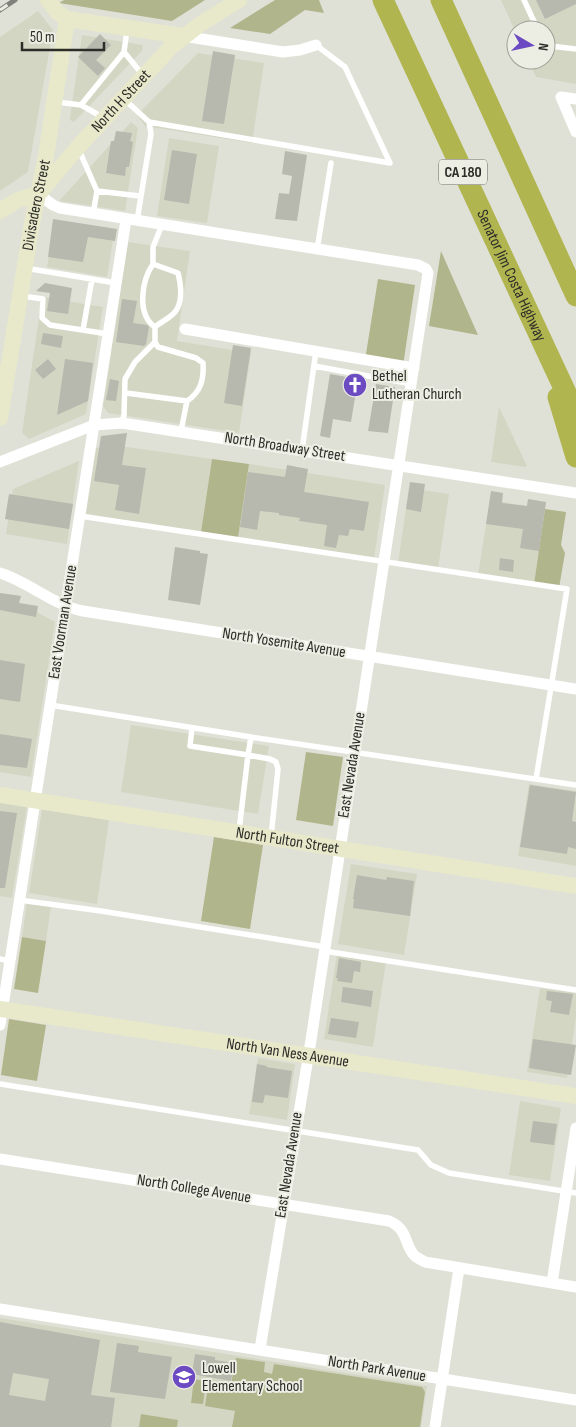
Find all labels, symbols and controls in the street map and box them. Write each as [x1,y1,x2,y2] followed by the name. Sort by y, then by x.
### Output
[22,20,105,52] scale bar
[506,20,556,70] north arrow
[30,28,55,47] text: 50 m
[534,42,552,52] text: N
[87,66,155,136] street label: North H Street
[18,158,55,252] street label: Divisadero Street
[439,160,487,184] road number: CA 180
[473,207,550,344] street label: Senator Jim Costa Highway
[372,367,462,404] place label: Bethel Lutheran Church
[342,372,368,398] church icon: Bethel Lutheran Church
[223,428,347,466] street label: North Broadway Street
[45,564,81,680] street label: East Voorman Avenue
[221,624,347,662] street label: North Yosemite Avenue
[334,711,370,819] street label: East Nevada Avenue
[234,823,341,858] street label: North Fulton Street
[225,1034,350,1071] street label: North Van Ness Avenue
[271,1111,307,1219] street label: East Nevada Avenue
[136,1171,252,1207] street label: North College Avenue
[327,1352,427,1386] street label: North Park Avenue
[202,1359,302,1396] place label: Lowell Elementary School
[171,1364,197,1390] school or university icon: Lowell Elementary School

